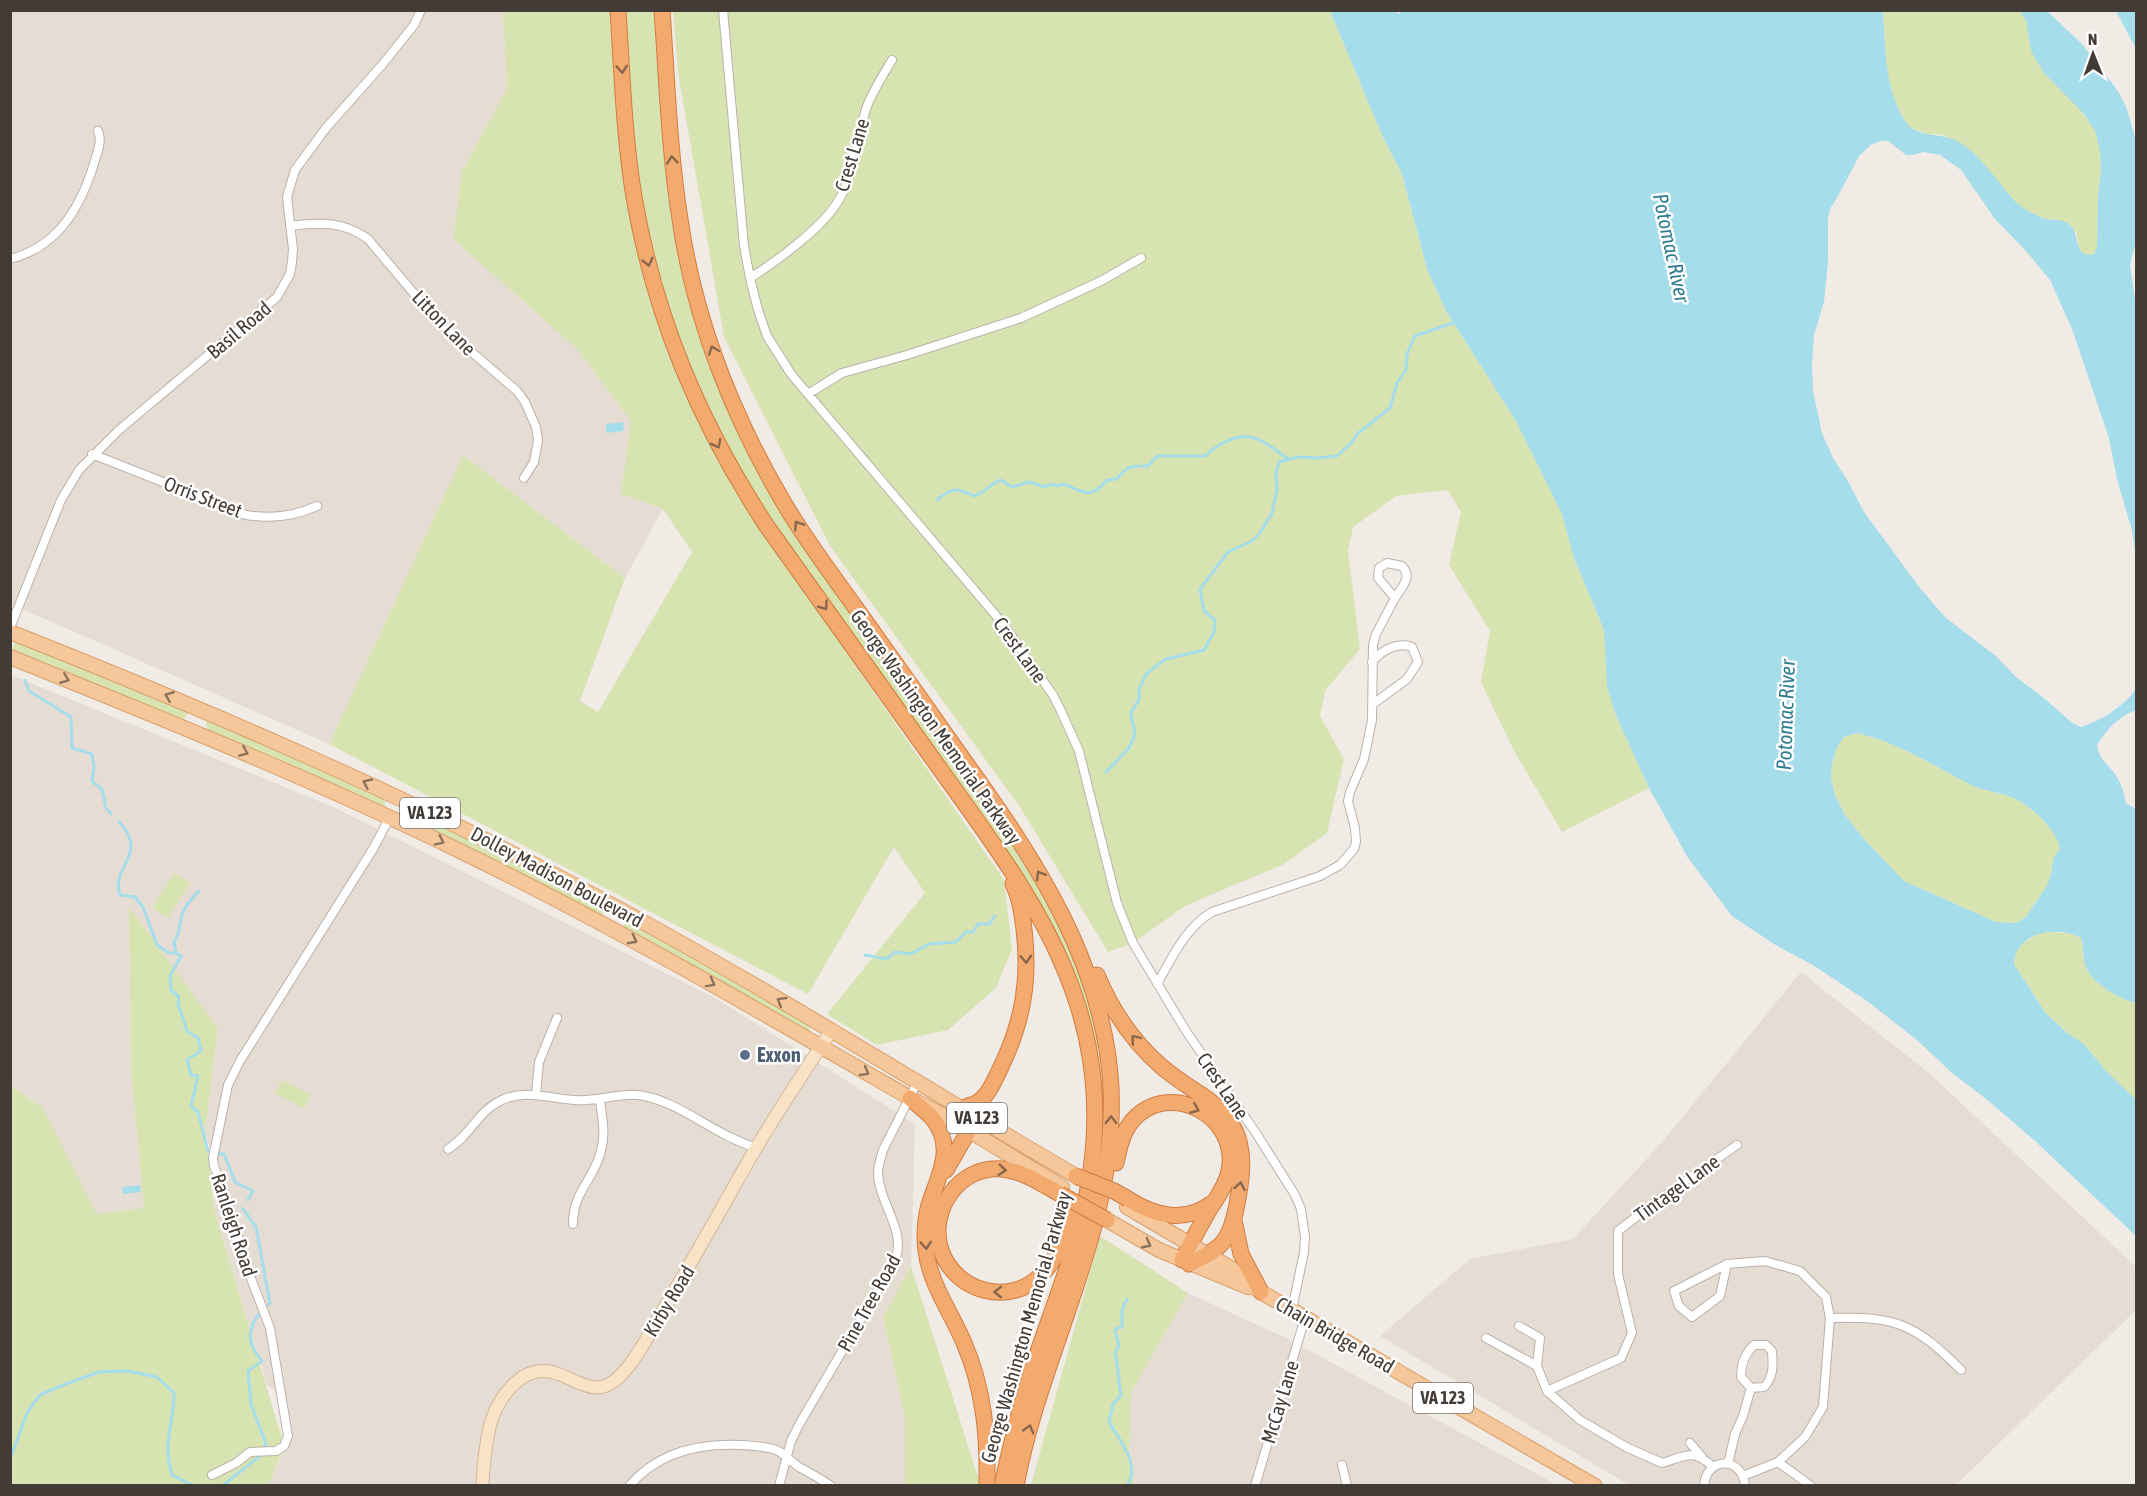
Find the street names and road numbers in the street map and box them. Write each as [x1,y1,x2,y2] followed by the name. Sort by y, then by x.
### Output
[830,115,874,194] street label: Crest Lane
[408,285,481,360] street label: Litton Lane
[202,296,275,363] street label: Basil Road
[161,471,246,522] street label: Orris Street
[846,605,1027,849] street label: George Washington Memorial Parkway
[989,612,1052,687] street label: Crest Lane
[400,798,460,828] road number: VA 123
[467,821,647,932] street label: Dolley Madison Boulevard
[1193,1048,1254,1123] street label: Crest Lane
[947,1103,1007,1133] road number: VA 123
[1630,1149,1723,1226] street label: Tintagel Lane
[207,1170,262,1279] street label: Ranleigh Road
[976,1188,1075,1465] street label: George Washington Memorial Parkway
[832,1250,905,1356] street label: Pine Tree Road
[638,1261,699,1340] street label: Kirby Road
[1272,1291,1398,1378] street label: Chain Bridge Road
[1256,1357,1303,1446] street label: McCay Lane
[1413,1383,1473,1413] road number: VA 123

